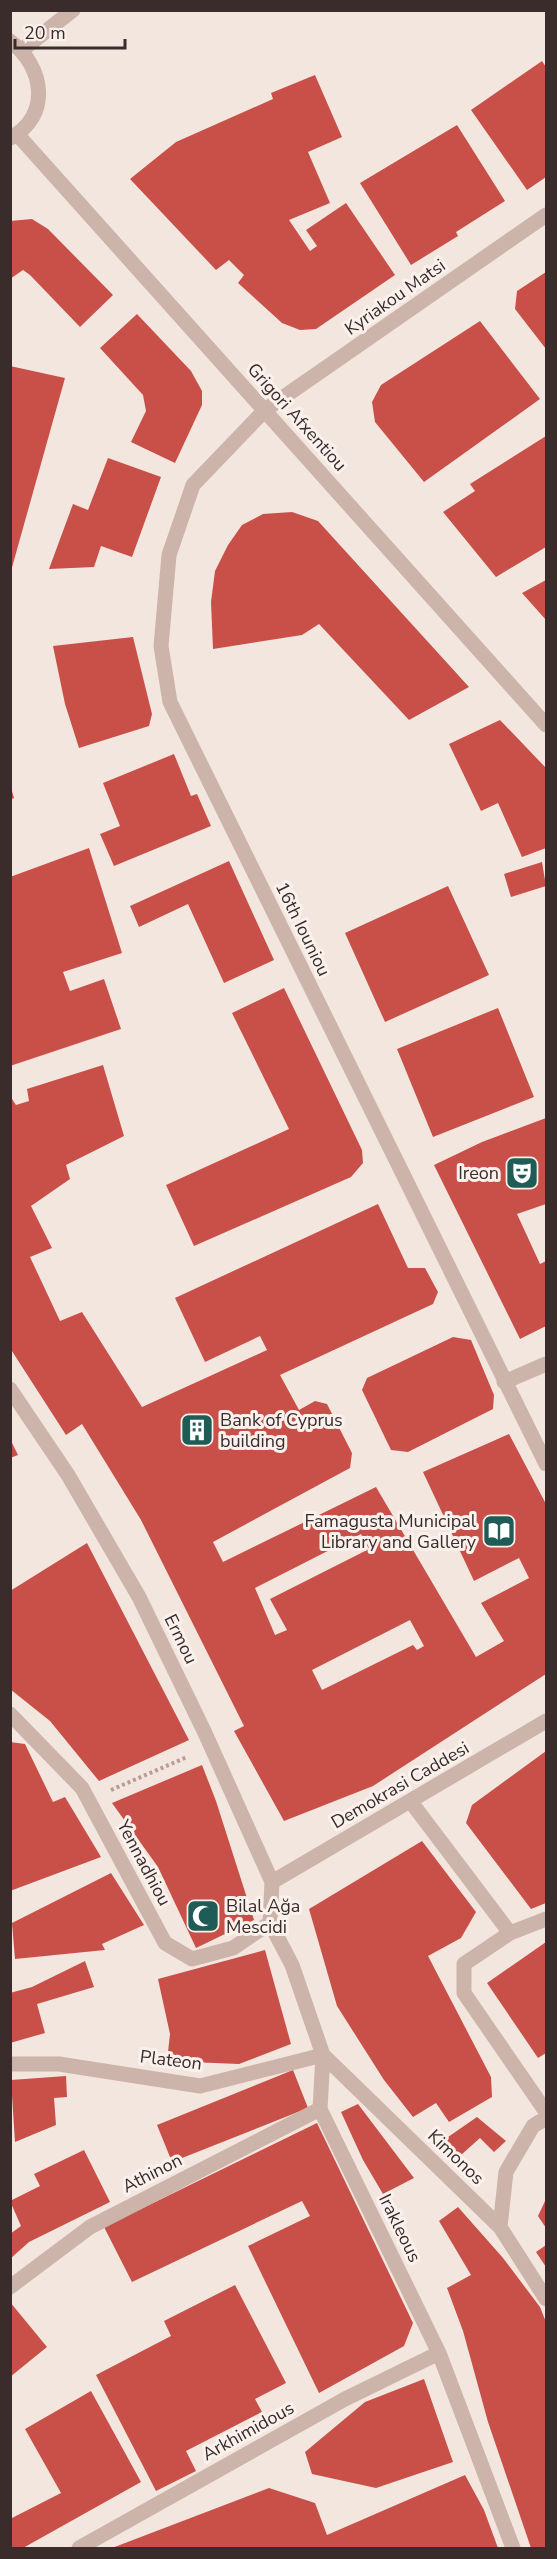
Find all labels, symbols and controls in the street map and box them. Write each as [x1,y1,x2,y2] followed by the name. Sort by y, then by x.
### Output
[15,12,124,50] scale bar
[24,21,66,45] text: 20 m
[340,253,450,341] street label: Kyriakou Matsi
[242,358,352,476] street label: Grigori Afxentiou
[270,878,336,980] street label: 16th Iouniou
[504,1155,540,1191] theatre icon: Ireon
[458,1161,499,1185] place label: Ireon
[220,1408,343,1453] place label: Bank of Cyprus building
[179,1412,215,1448] building icon: Bank of Cyprus building
[305,1509,477,1554] place label: Famagusta Municipal Library and Gallery
[481,1513,517,1549] library icon: Famagusta Municipal Library and Gallery
[159,1610,203,1668] street label: Ermou
[327,1736,473,1834] street label: Demokrasi Caddesi
[111,1815,177,1910] street label: Yennadhiou
[226,1894,300,1939] place label: Bilal Ağa Mescidi
[185,1898,221,1934] mosque icon: Bilal Ağa Mescidi
[139,2044,203,2076] street label: Plateon
[423,2124,489,2190] street label: Kimonos
[118,2148,186,2198] street label: Athinon
[373,2190,427,2266] street label: Irakleous
[198,2396,298,2466] street label: Arkhimidous

